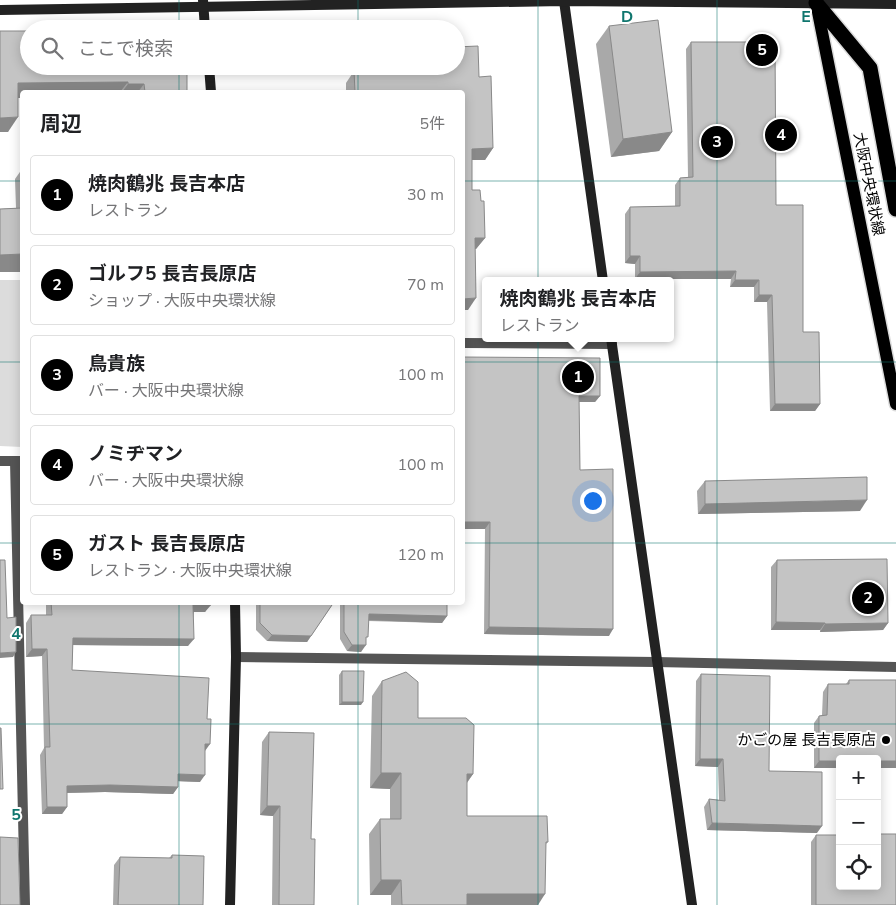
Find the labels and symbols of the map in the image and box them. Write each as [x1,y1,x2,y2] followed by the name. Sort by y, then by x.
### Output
[621,6,633,28] text: D
[801,6,811,28] text: E
[746,31,778,69] pin: 5
[765,116,797,154] pin: 4
[701,123,733,161] pin: 3
[849,131,889,237] street label: 大阪中央環状線
[562,358,594,396] pin: 1
[580,488,606,514] your location
[852,579,884,617] pin: 2
[11,623,21,645] text: 4
[737,730,876,750] place label: かごの屋 長吉長原店
[880,734,892,746] marker: かごの屋 長吉長原店
[11,804,21,826] text: 5

